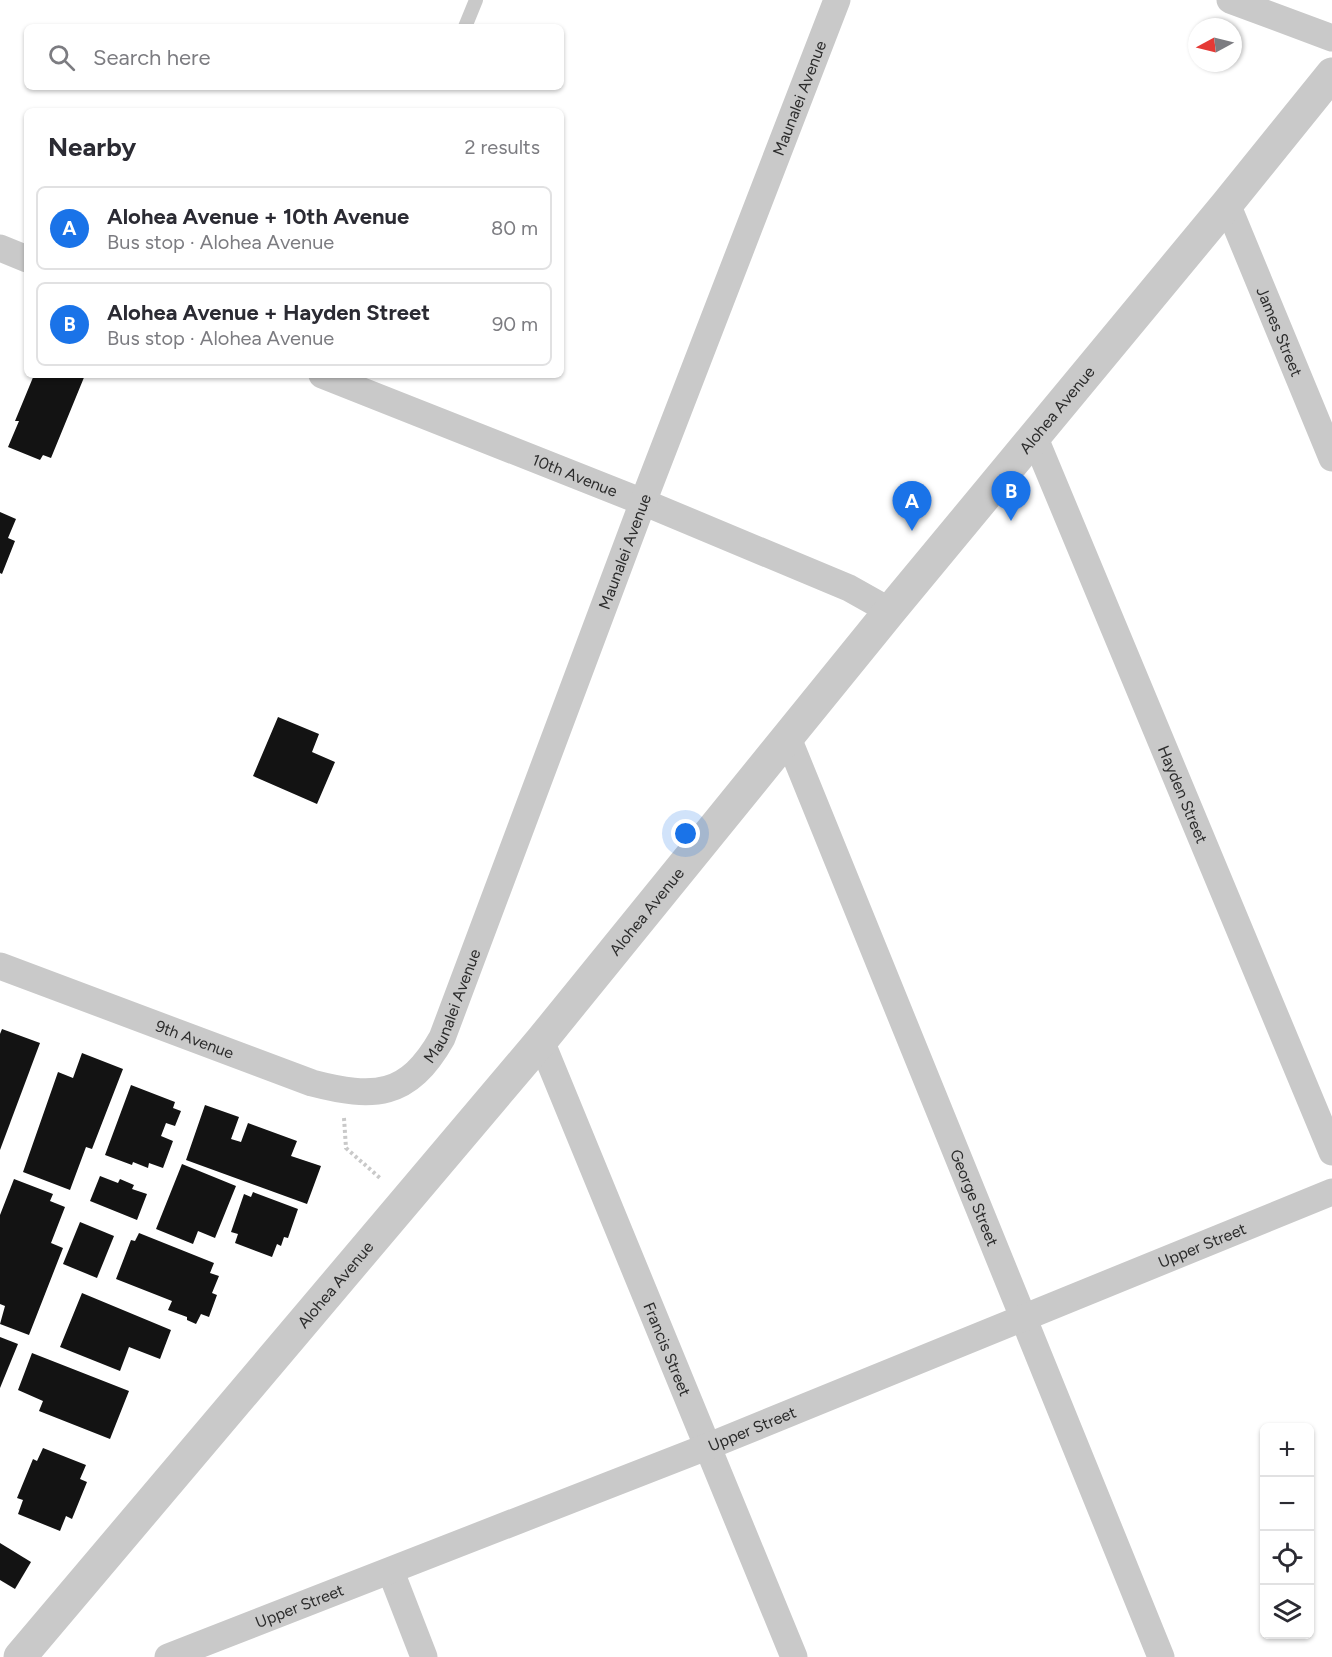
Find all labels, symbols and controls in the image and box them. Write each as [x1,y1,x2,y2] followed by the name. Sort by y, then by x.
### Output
[1188,18,1242,72] north arrow
[24,24,564,90] search box
[768,37,830,158] street label: Maunalei Avenue
[45,41,78,74] icon: search
[93,44,211,71] text: Search here
[48,131,136,163] text: Nearby
[464,135,540,159] text: 2 results
[107,203,409,230] text: Alohea Avenue + 10th Avenue
[62,216,77,240] text: A
[491,216,538,240] text: 80 m
[107,230,334,254] text: Bus stop · Alohea Avenue
[1253,284,1307,379] street label: James Street
[107,299,430,326] text: Alohea Avenue + Hayden Street
[63,312,76,336] text: B
[492,312,538,336] text: 90 m
[107,326,334,350] text: Bus stop · Alohea Avenue
[1015,362,1099,457] street label: Alohea Avenue
[530,450,620,501] street label: 10th Avenue
[992,472,1030,521] pin: B
[892,482,932,531] pin: A
[594,491,655,612] street label: Maunalei Avenue
[1154,742,1212,846] street label: Hayden Street
[671,819,700,848] your location
[605,863,688,959] street label: Alohea Avenue
[419,946,484,1067] street label: Maunalei Avenue
[153,1016,237,1062] street label: 9th Avenue
[946,1146,1003,1249] street label: George Street
[1155,1219,1249,1271] street label: Upper Street
[293,1237,377,1332] street label: Alohea Avenue
[640,1299,695,1399] street label: Francis Street
[705,1402,799,1455] street label: Upper Street
[1260,1423,1314,1639] map controls
[1260,1423,1314,1477] button: +
[1260,1477,1314,1531] button: −
[1260,1531,1314,1585] button: locate
[252,1580,346,1632] street label: Upper Street
[1260,1585,1314,1639] button: layers

